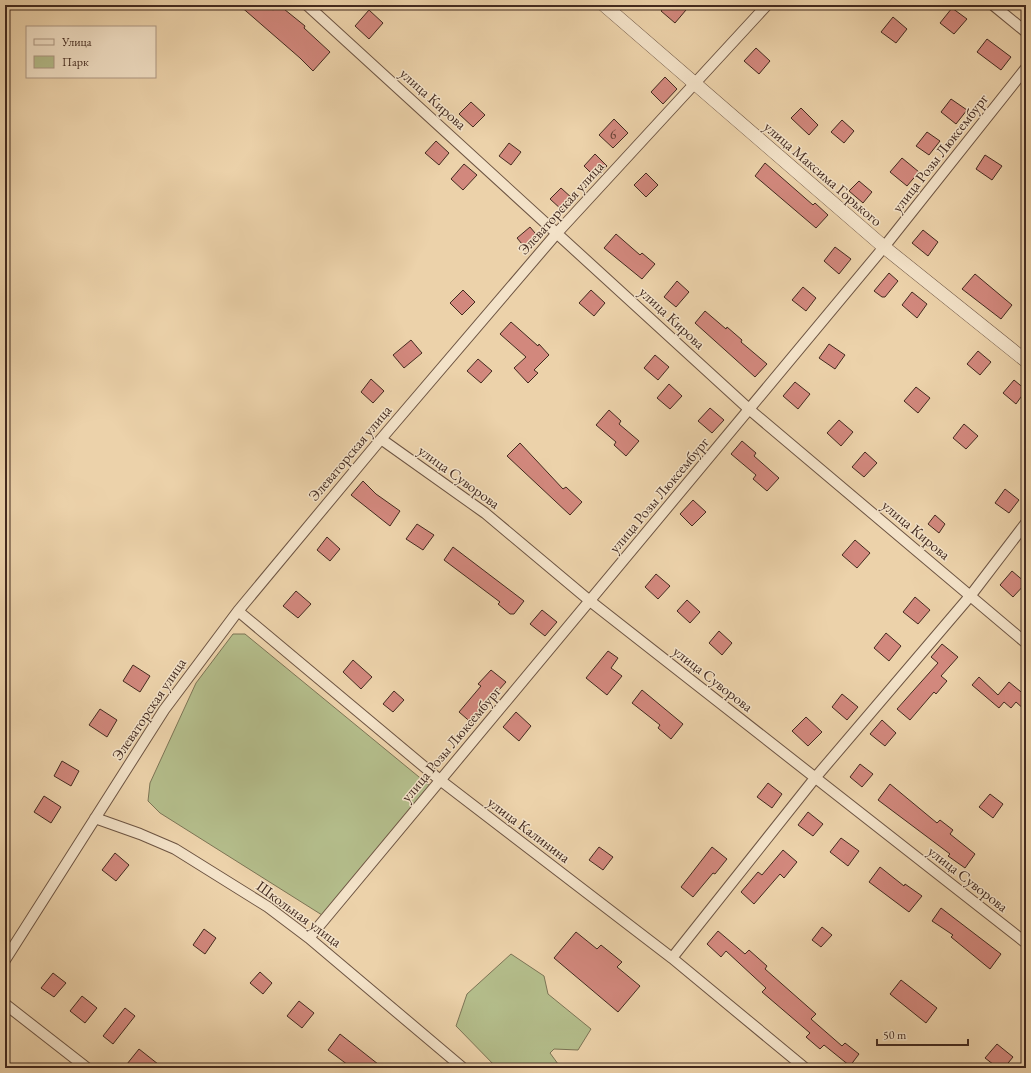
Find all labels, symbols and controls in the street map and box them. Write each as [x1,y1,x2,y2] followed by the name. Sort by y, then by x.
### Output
[26,26,156,78] legend
[61,34,92,50] text: Улица
[62,54,89,70] text: Парк
[396,64,471,134] street label: улица Кирова
[887,89,992,216] street label: улица Розы Люксембург
[760,117,886,230] street label: улица Максима Горького
[610,126,616,143] house number: 6
[514,157,608,259] street label: Элеваторская улица
[635,282,709,353] street label: улица Кирова
[304,401,395,505] street label: Элеваторская улица
[605,432,713,557] street label: улица Розы Люксембург
[415,441,504,513] street label: улица Суворова
[878,496,954,564] street label: улица Кирова
[669,641,757,716] street label: улица Суворова
[107,654,190,764] street label: Элеваторская улица
[397,681,505,806] street label: улица Розы Люксембург
[484,792,574,867] street label: улица Калинина
[924,841,1012,916] street label: улица Суворова
[253,876,346,951] street label: Школьная улица
[877,1021,968,1047] scale bar
[883,1027,907,1043] text: 50 m

